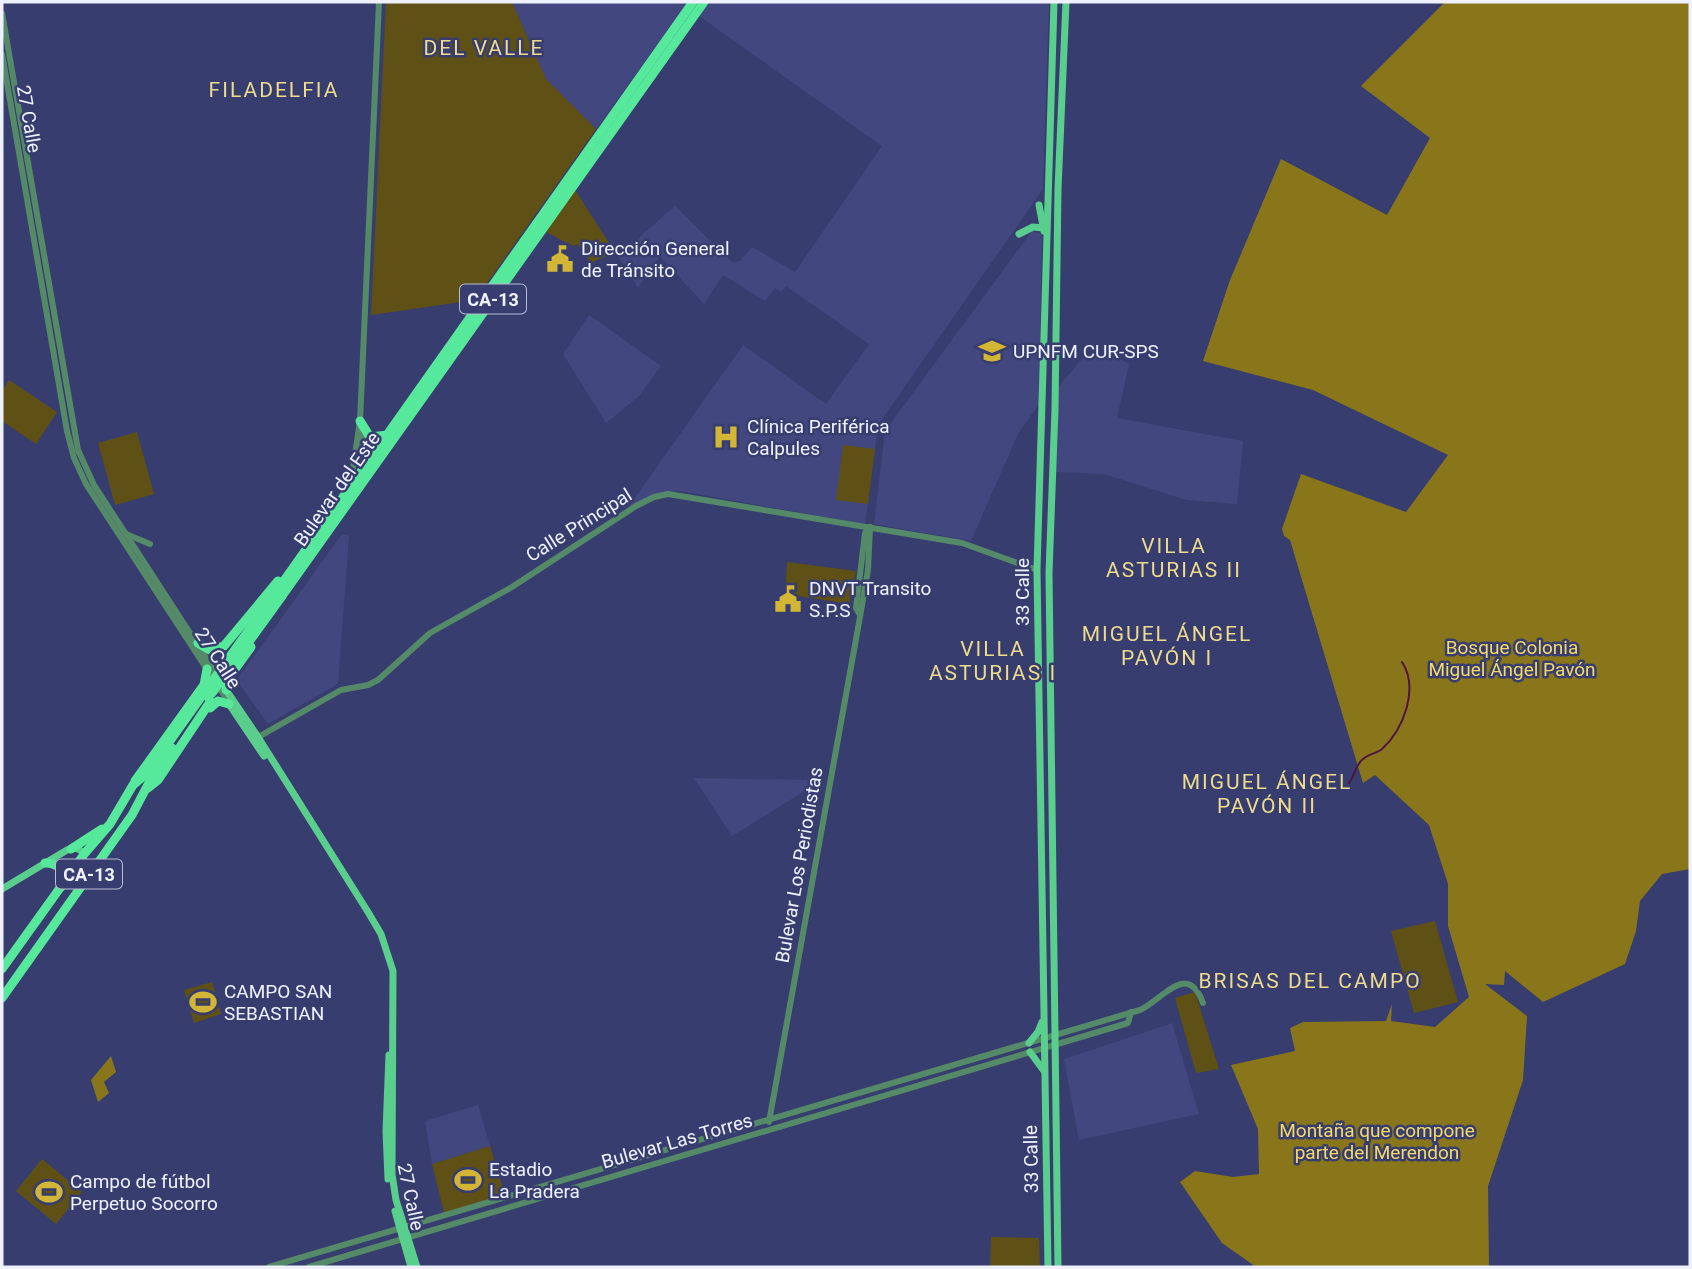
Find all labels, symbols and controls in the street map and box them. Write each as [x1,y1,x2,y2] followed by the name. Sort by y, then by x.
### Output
[423,36,545,60] district label: DEL VALLE
[209,78,339,102] district label: FILADELFIA
[12,83,46,155] street label: 27 Calle
[581,237,730,282] place label: Dirección General de Tránsito
[545,244,575,274] public building icon: Dirección General de Tránsito
[460,284,526,314] road number: CA-13
[977,336,1007,366] school or university icon: UPNFM CUR-SPS
[1013,340,1159,363] place label: UPNFM CUR-SPS
[747,415,890,460] place label: Clínica Periférica Calpules
[711,422,741,452] hospital icon: Clínica Periférica Calpules
[289,427,385,551] street label: Bulevar del Este
[522,483,636,567] street label: Calle Principal
[1106,534,1242,582] district label: VILLA ASTURIAS II
[1011,558,1034,626] street label: 33 Calle
[809,577,931,622] place label: DNVT Transito S.P.S
[773,584,803,614] public building icon: DNVT Transito S.P.S
[1082,622,1252,670] district label: MIGUEL ÁNGEL PAVÓN I
[190,623,246,693] street label: 27 Calle
[1428,636,1596,681] park label: Bosque Colonia Miguel Ángel Pavón
[929,637,1057,685] district label: VILLA ASTURIAS I
[770,765,828,965] street label: Bulevar Los Periodistas
[1182,770,1352,818] district label: MIGUEL ÁNGEL PAVÓN II
[56,860,122,888] road number: CA-13
[1198,969,1422,993] district label: BRISAS DEL CAMPO
[224,980,332,1025] place label: CAMPO SAN SEBASTIAN
[188,987,218,1017] sports icon: CAMPO SAN SEBASTIAN
[599,1108,755,1174] street label: Bulevar Las Torres
[1279,1119,1475,1164] park label: Montaña que compone parte del Merendon
[1019,1125,1043,1193] street label: 33 Calle
[489,1158,580,1203] place label: Estadio La Pradera
[393,1161,429,1233] street label: 27 Calle
[453,1165,483,1195] sports icon: Estadio La Pradera
[70,1170,218,1215] place label: Campo de fútbol Perpetuo Socorro
[34,1177,64,1207] sports icon: Campo de fútbol Perpetuo Socorro

